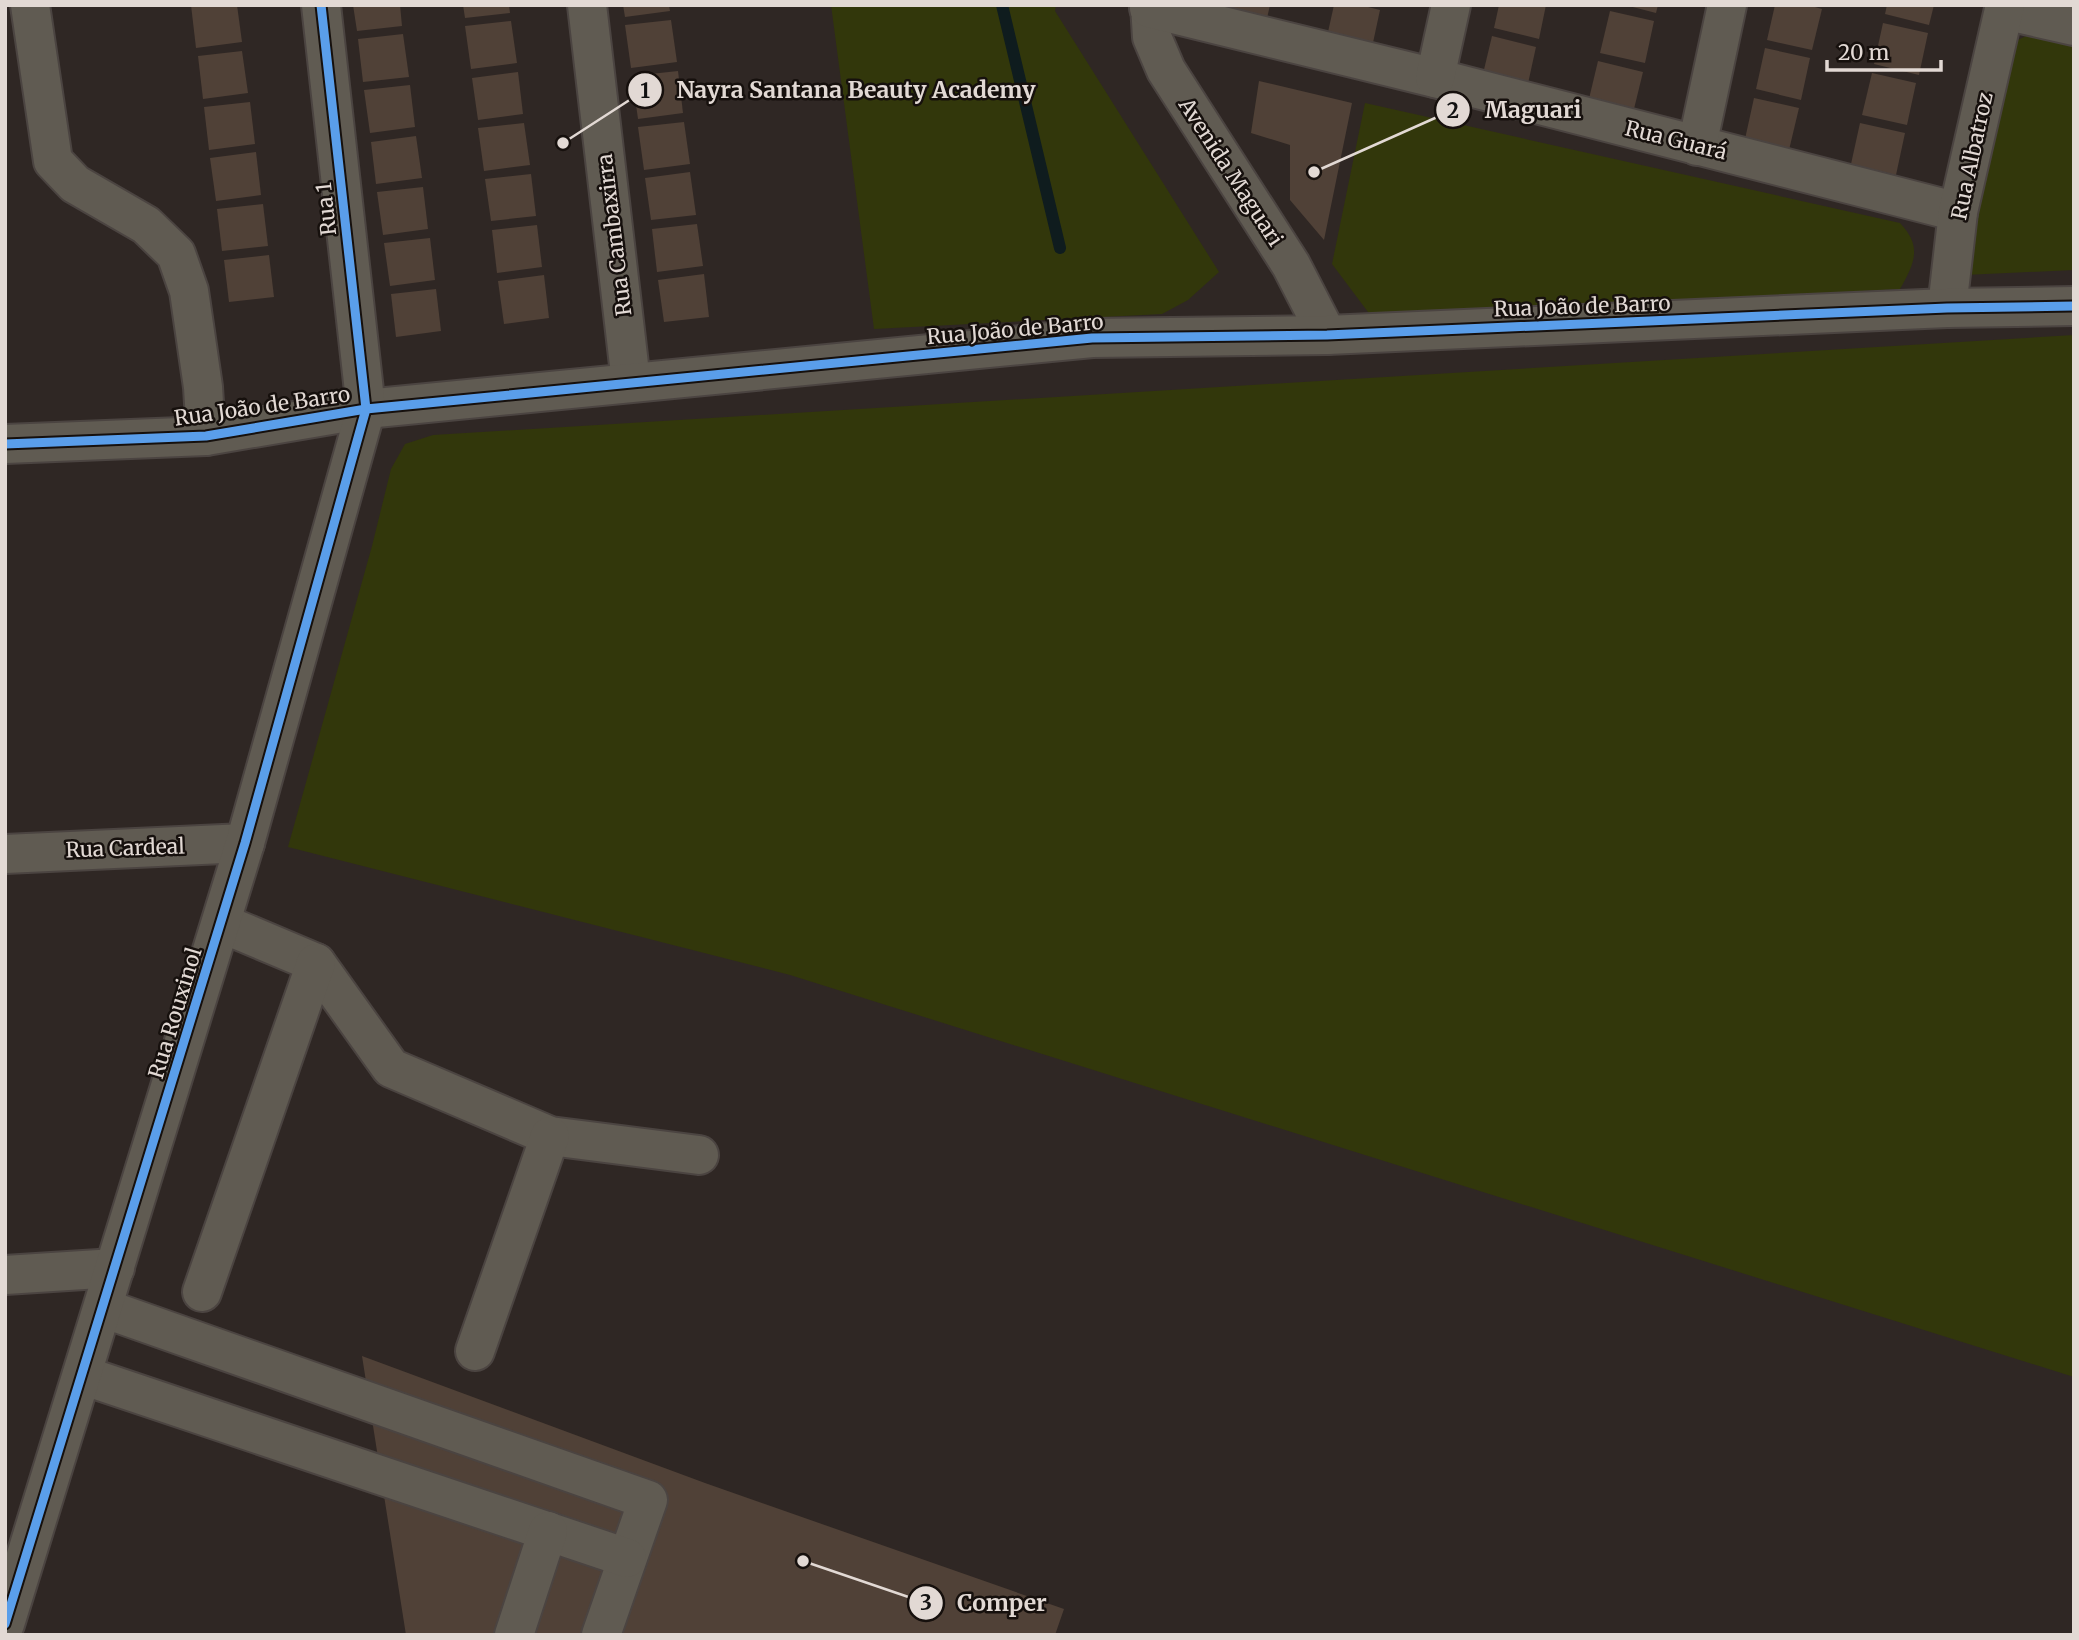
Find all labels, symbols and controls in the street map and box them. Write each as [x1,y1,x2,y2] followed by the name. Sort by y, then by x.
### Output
[1827,28,1941,72] scale bar
[1838,39,1890,66] text: 20 m
[628,68,1050,112] callout: Nayra Santana Beauty Academy
[676,75,1036,104] text: Nayra Santana Beauty Academy
[640,77,650,104] text: 1
[1435,88,1595,132] callout: Maguari
[1945,90,1999,222] street label: Rua Albatroz
[1172,92,1289,251] street label: Avenida Maguari
[1485,95,1581,124] text: Maguari
[1447,97,1459,124] text: 2
[1622,114,1730,166] street label: Rua Guará
[591,152,637,318] street label: Rua Cambaxirra
[310,181,342,237] street label: Rua 1
[1493,289,1671,323] street label: Rua João de Barro
[925,308,1105,350] street label: Rua João de Barro
[172,380,352,432] street label: Rua João de Barro
[65,832,186,864] street label: Rua Cardeal
[142,944,208,1082] street label: Rua Rouxinol
[908,1581,1061,1625] callout: Comper
[957,1588,1047,1617] text: Comper
[920,1589,932,1616] text: 3

